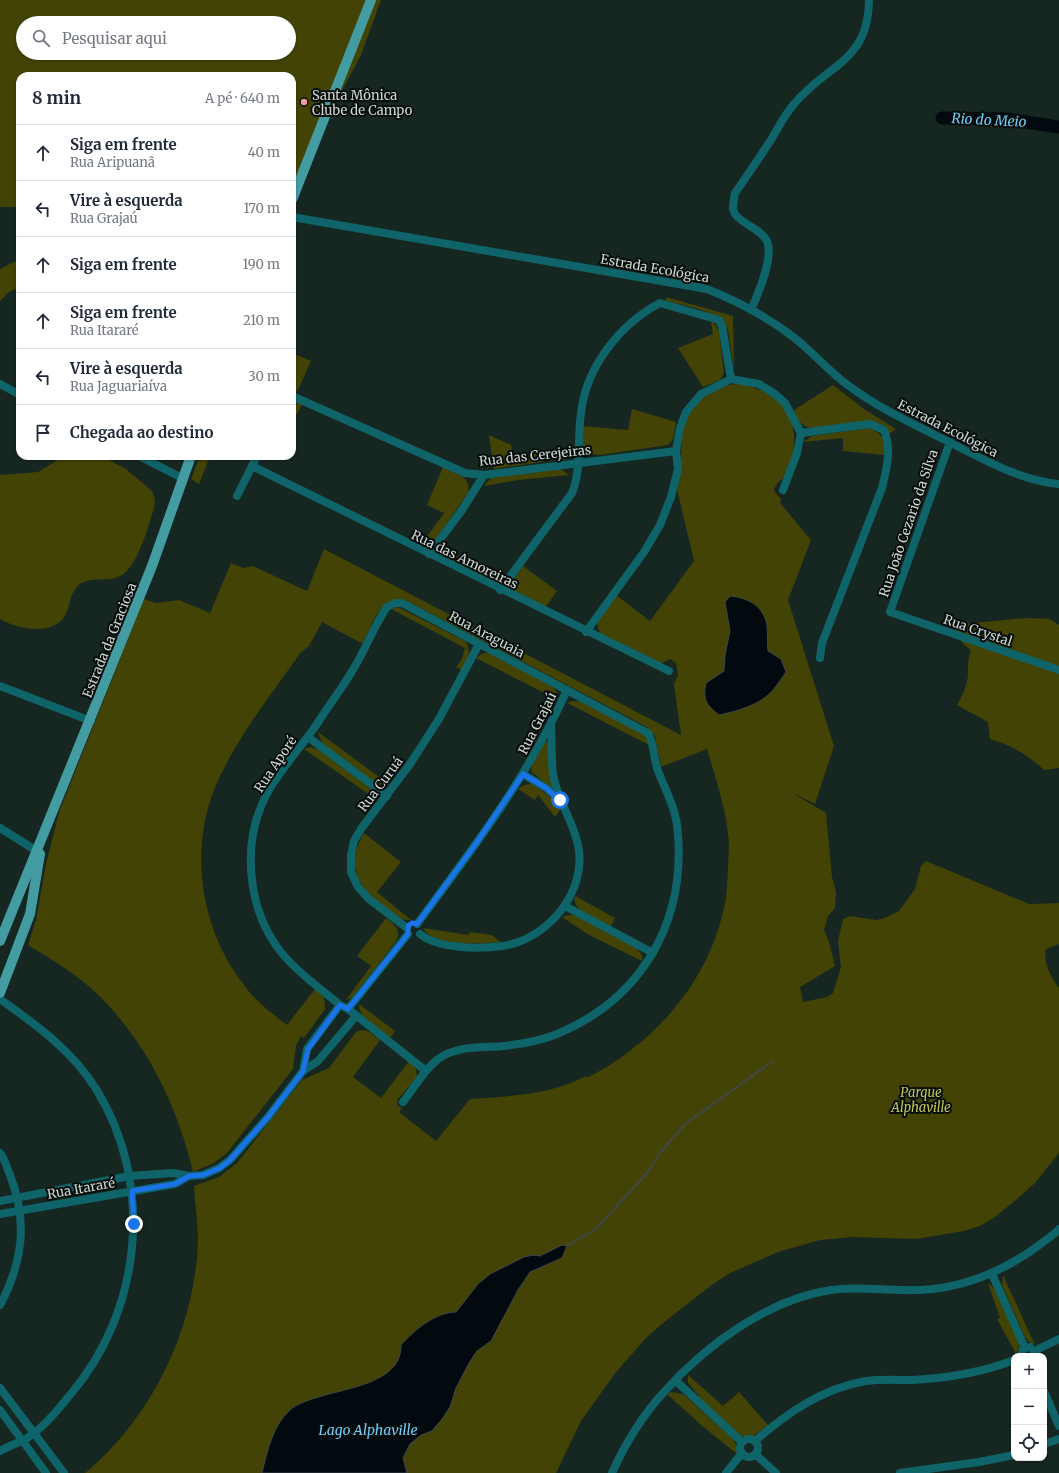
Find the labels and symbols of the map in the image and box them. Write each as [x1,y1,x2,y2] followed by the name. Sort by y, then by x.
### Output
[312,87,413,119] place label: Santa Mônica Clube de Campo
[299,97,309,107] marker: Santa Mônica Clube de Campo
[951,109,1027,131] water label: Rio do Meio
[599,251,711,286] street label: Estrada Ecológica
[895,396,1001,461] street label: Estrada Ecológica
[478,441,592,470] street label: Rua das Cerejeiras
[875,447,942,599] street label: Rua João Cezario da Silva
[409,526,521,593] street label: Rua das Amoreiras
[79,580,140,700] street label: Estrada da Graciosa
[446,607,528,661] street label: Rua Araguaia
[941,611,1014,650] street label: Rua Crystal
[515,689,560,757] street label: Rua Grajaú
[250,733,301,796] street label: Rua Aporé
[354,753,407,815] street label: Rua Curuá
[551,791,569,809] route start
[890,1084,951,1116] park label: Parque Alphaville
[46,1174,117,1203] street label: Rua Itararé
[125,1215,143,1233] route end
[318,1421,418,1439] water label: Lago Alphaville

